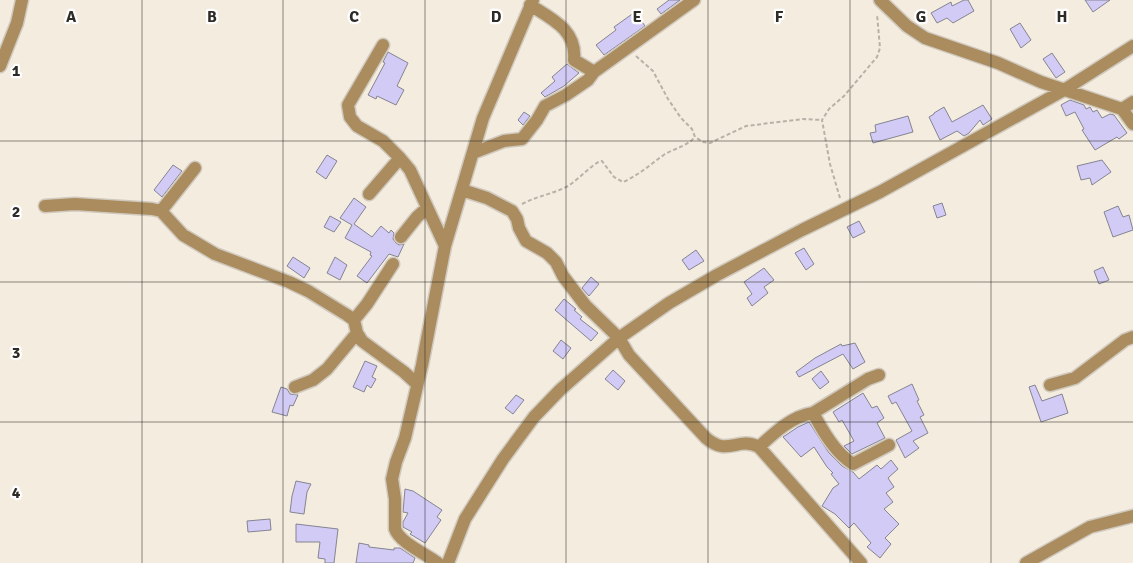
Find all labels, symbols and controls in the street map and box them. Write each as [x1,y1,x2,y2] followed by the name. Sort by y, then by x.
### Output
[66,7,77,27] text: A
[207,7,217,27] text: B
[349,7,359,27] text: C
[491,7,502,27] text: D
[632,7,642,27] text: E
[775,7,784,27] text: F
[916,7,926,27] text: G
[1057,7,1067,27] text: H
[12,61,21,81] text: 1
[12,202,20,222] text: 2
[12,343,20,363] text: 3
[12,483,21,503] text: 4

